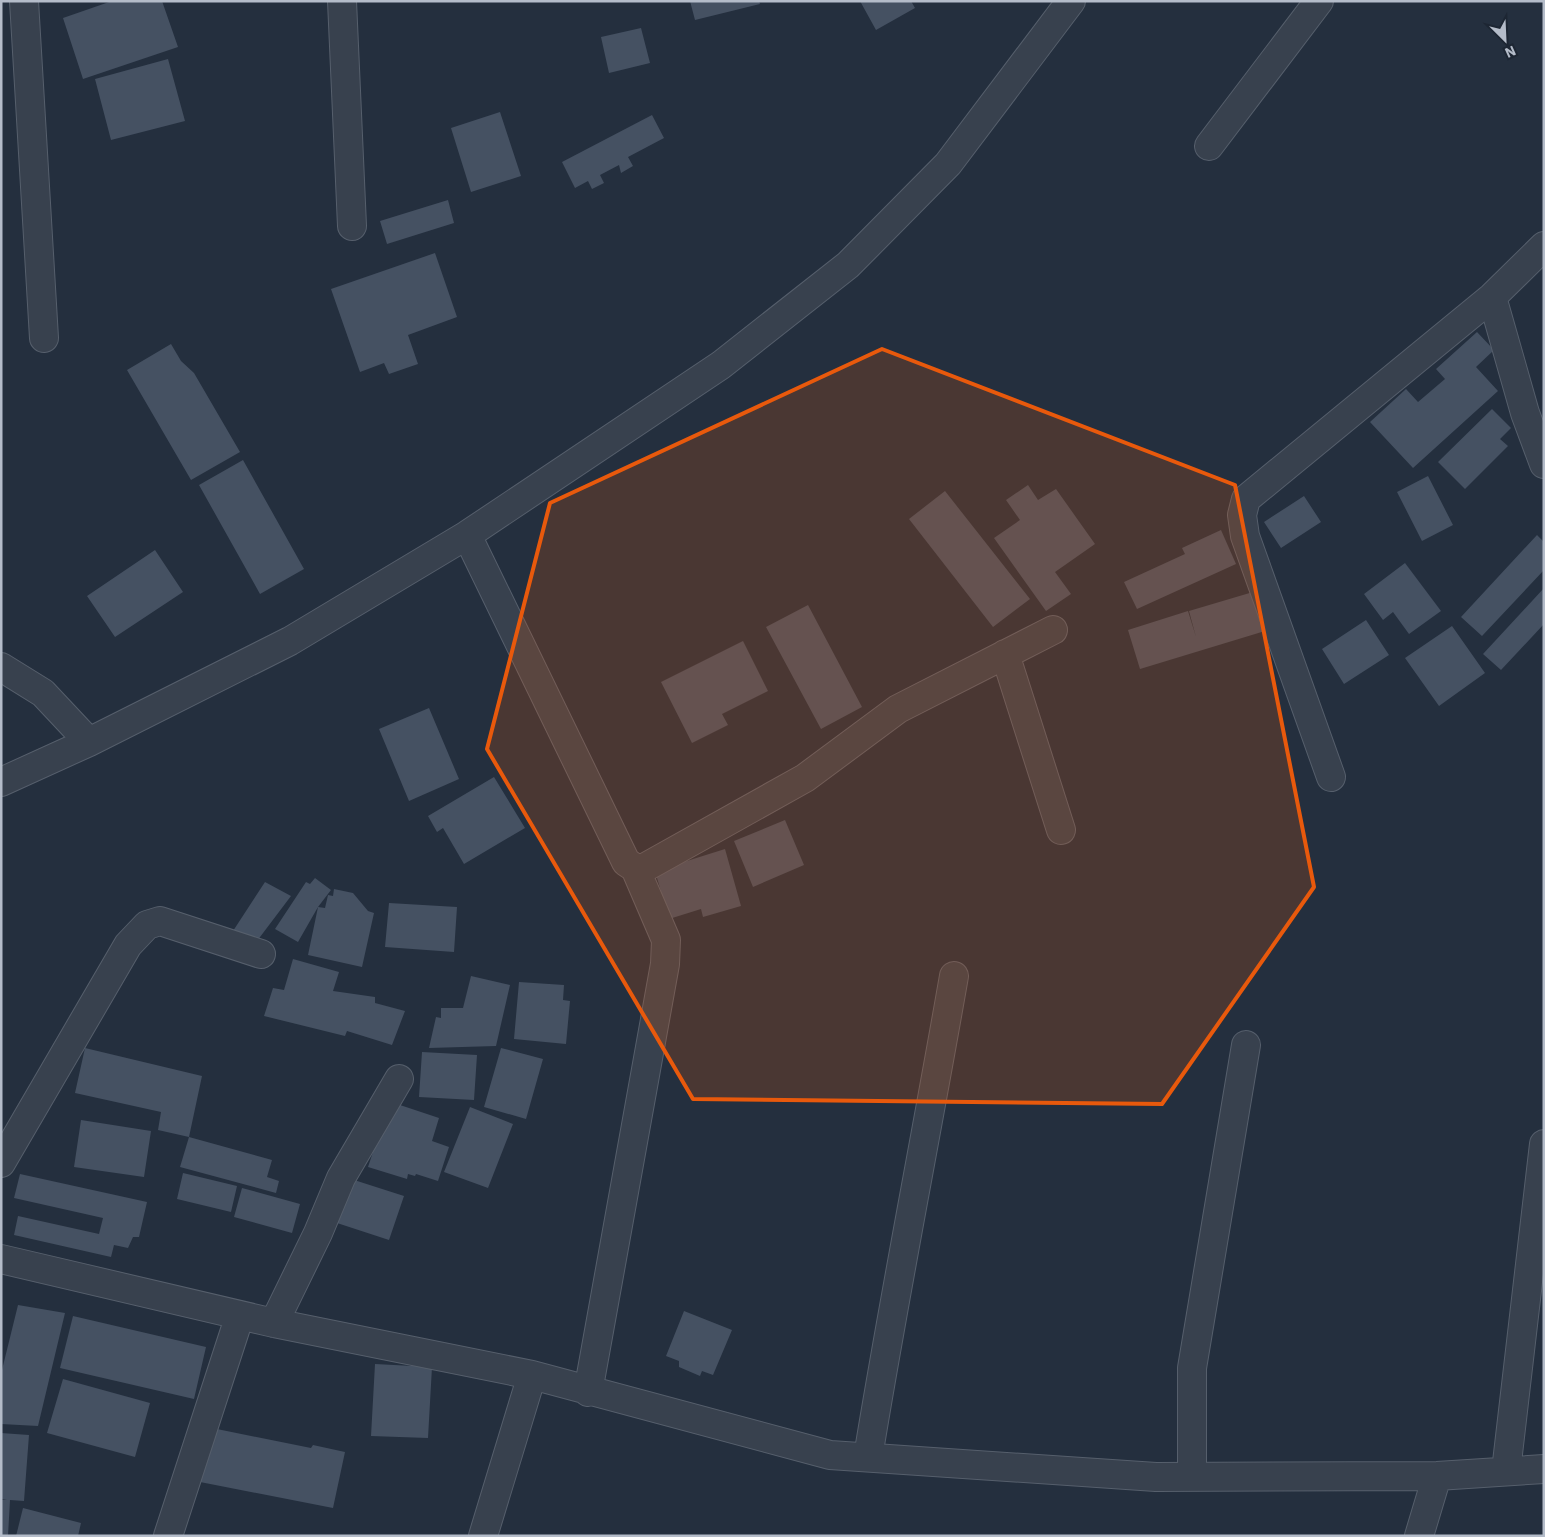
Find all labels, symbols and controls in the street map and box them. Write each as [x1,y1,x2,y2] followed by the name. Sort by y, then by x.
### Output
[1480,15,1530,65] north arrow
[1502,42,1519,62] text: N

